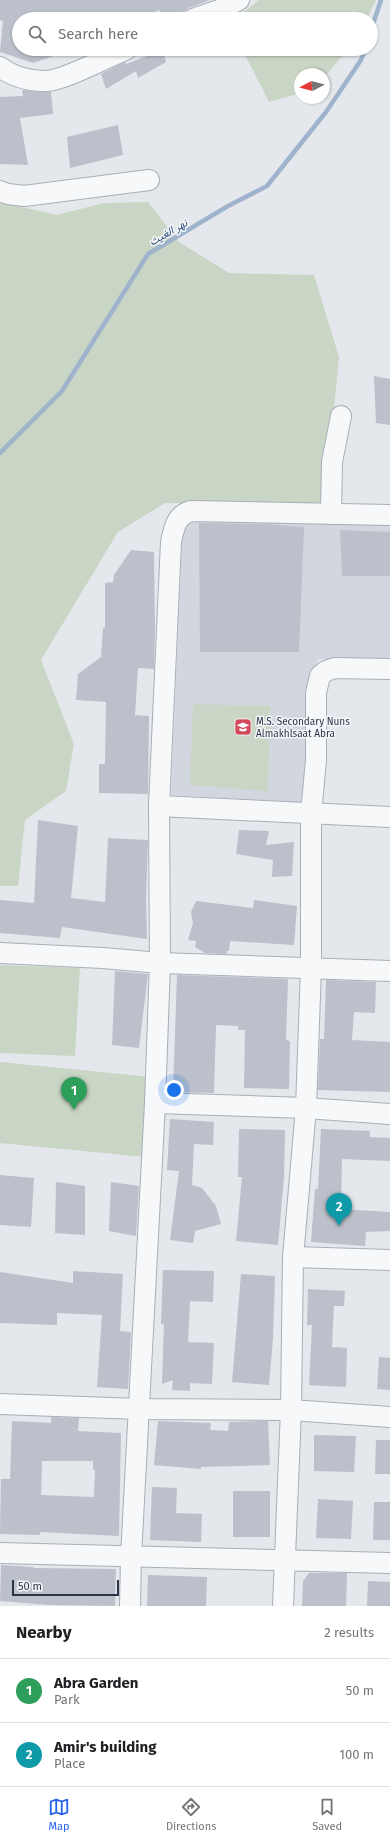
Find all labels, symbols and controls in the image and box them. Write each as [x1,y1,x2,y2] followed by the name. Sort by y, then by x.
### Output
[12,12,378,56] search box
[26,23,48,45] icon: search
[58,25,138,43] text: Search here
[294,68,330,104] north arrow
[147,216,190,249] water label: نهر الغيث
[256,716,350,740] place label: M.S. Secondary Nuns Almakhlsaat Abra
[233,717,253,737] school or university icon: M.S. Secondary Nuns Almakhlsaat Abra
[61,1077,87,1110] pin: 1
[164,1080,184,1100] your location
[326,1193,352,1226] pin: 2
[12,1578,119,1597] scale bar
[18,1580,42,1593] text: 50 m
[16,1622,71,1643] text: Nearby
[324,1625,374,1640] text: 2 results
[54,1674,138,1692] text: Abra Garden
[26,1683,32,1698] text: 1
[346,1683,374,1698] text: 50 m
[54,1692,80,1707] text: Park
[54,1738,156,1756] text: Amir's building
[26,1747,32,1762] text: 2
[339,1747,374,1762] text: 100 m
[54,1756,85,1771] text: Place
[48,1796,70,1833] tab: Map
[166,1796,216,1833] tab: Directions
[312,1796,342,1833] tab: Saved

